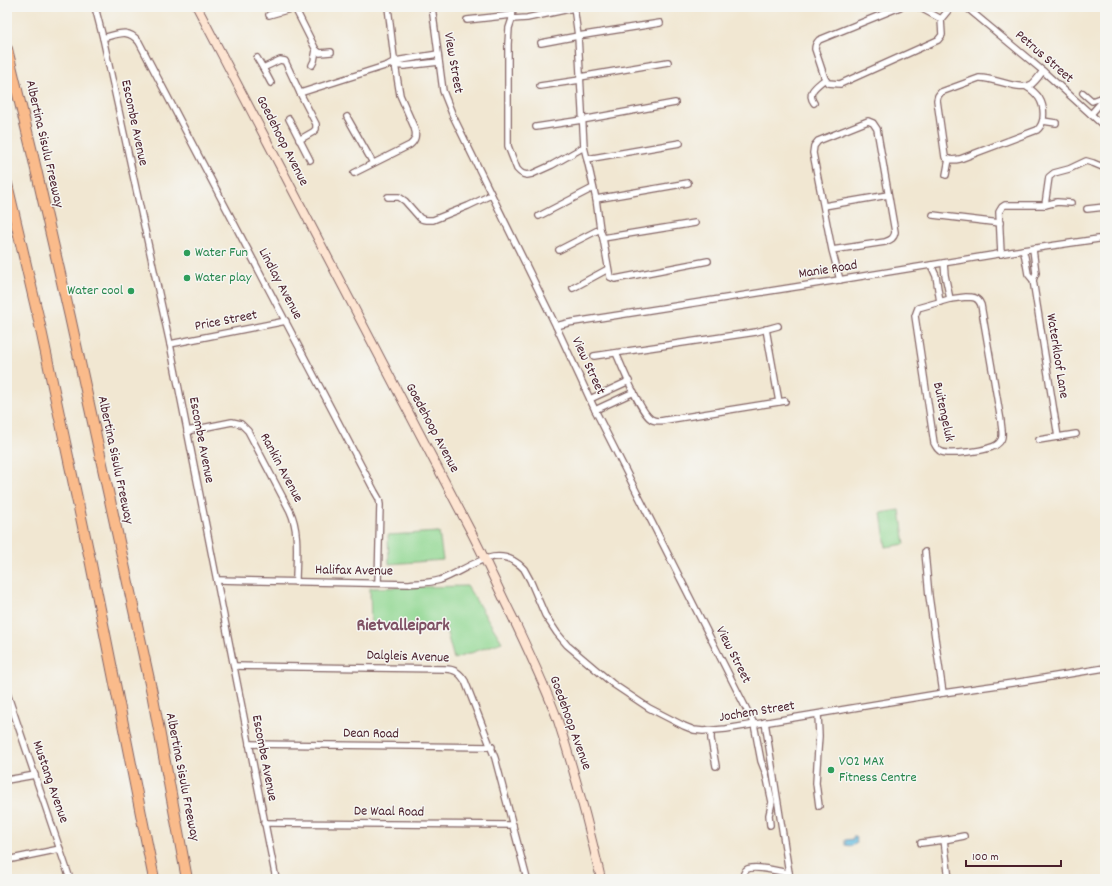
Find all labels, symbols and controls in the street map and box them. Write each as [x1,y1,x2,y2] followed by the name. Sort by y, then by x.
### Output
[1010,26,1078,88] street label: Petrus Street
[438,31,468,95] street label: View Street
[20,78,69,210] street label: Albertina Sisulu Freeway
[115,78,153,168] street label: Escombe Avenue
[251,92,313,190] street label: Goedehoop Avenue
[195,243,248,263] place label: Water Fun
[253,245,307,323] street label: Lindlay Avenue
[182,248,192,258] marker: Water Fun
[797,255,859,285] street label: Manie Road
[195,268,252,288] place label: Water play
[182,273,192,283] marker: Water play
[67,281,124,301] place label: Water cool
[126,286,136,296] marker: Water cool
[193,305,259,337] street label: Price Street
[1040,312,1074,400] street label: Waterkloof Lane
[566,334,610,398] street label: View Street
[400,380,464,476] street label: Goedehoop Avenue
[927,380,959,444] street label: Buitengeluk
[92,394,138,526] street label: Albertina Sisulu Freeway
[183,395,219,485] street label: Escombe Avenue
[254,430,308,506] street label: Rankin Avenue
[315,560,393,582] street label: Halifax Avenue
[356,614,450,639] district label: Rietvalleipark
[710,623,756,687] street label: View Street
[366,646,450,668] street label: Dalgleis Avenue
[544,673,596,773] street label: Goedehoop Avenue
[718,696,796,728] street label: Jochem Street
[160,711,204,843] street label: Albertina Sisulu Freeway
[246,713,282,803] street label: Escombe Avenue
[343,724,399,744] street label: Dean Road
[27,738,73,826] street label: Mustang Avenue
[839,752,917,788] place label: VO2 MAX Fitness Centre
[826,765,836,775] marker: VO2 MAX Fitness Centre
[354,801,424,823] street label: De Waal Road
[966,842,1061,868] scale bar
[972,849,999,866] text: 100 m

